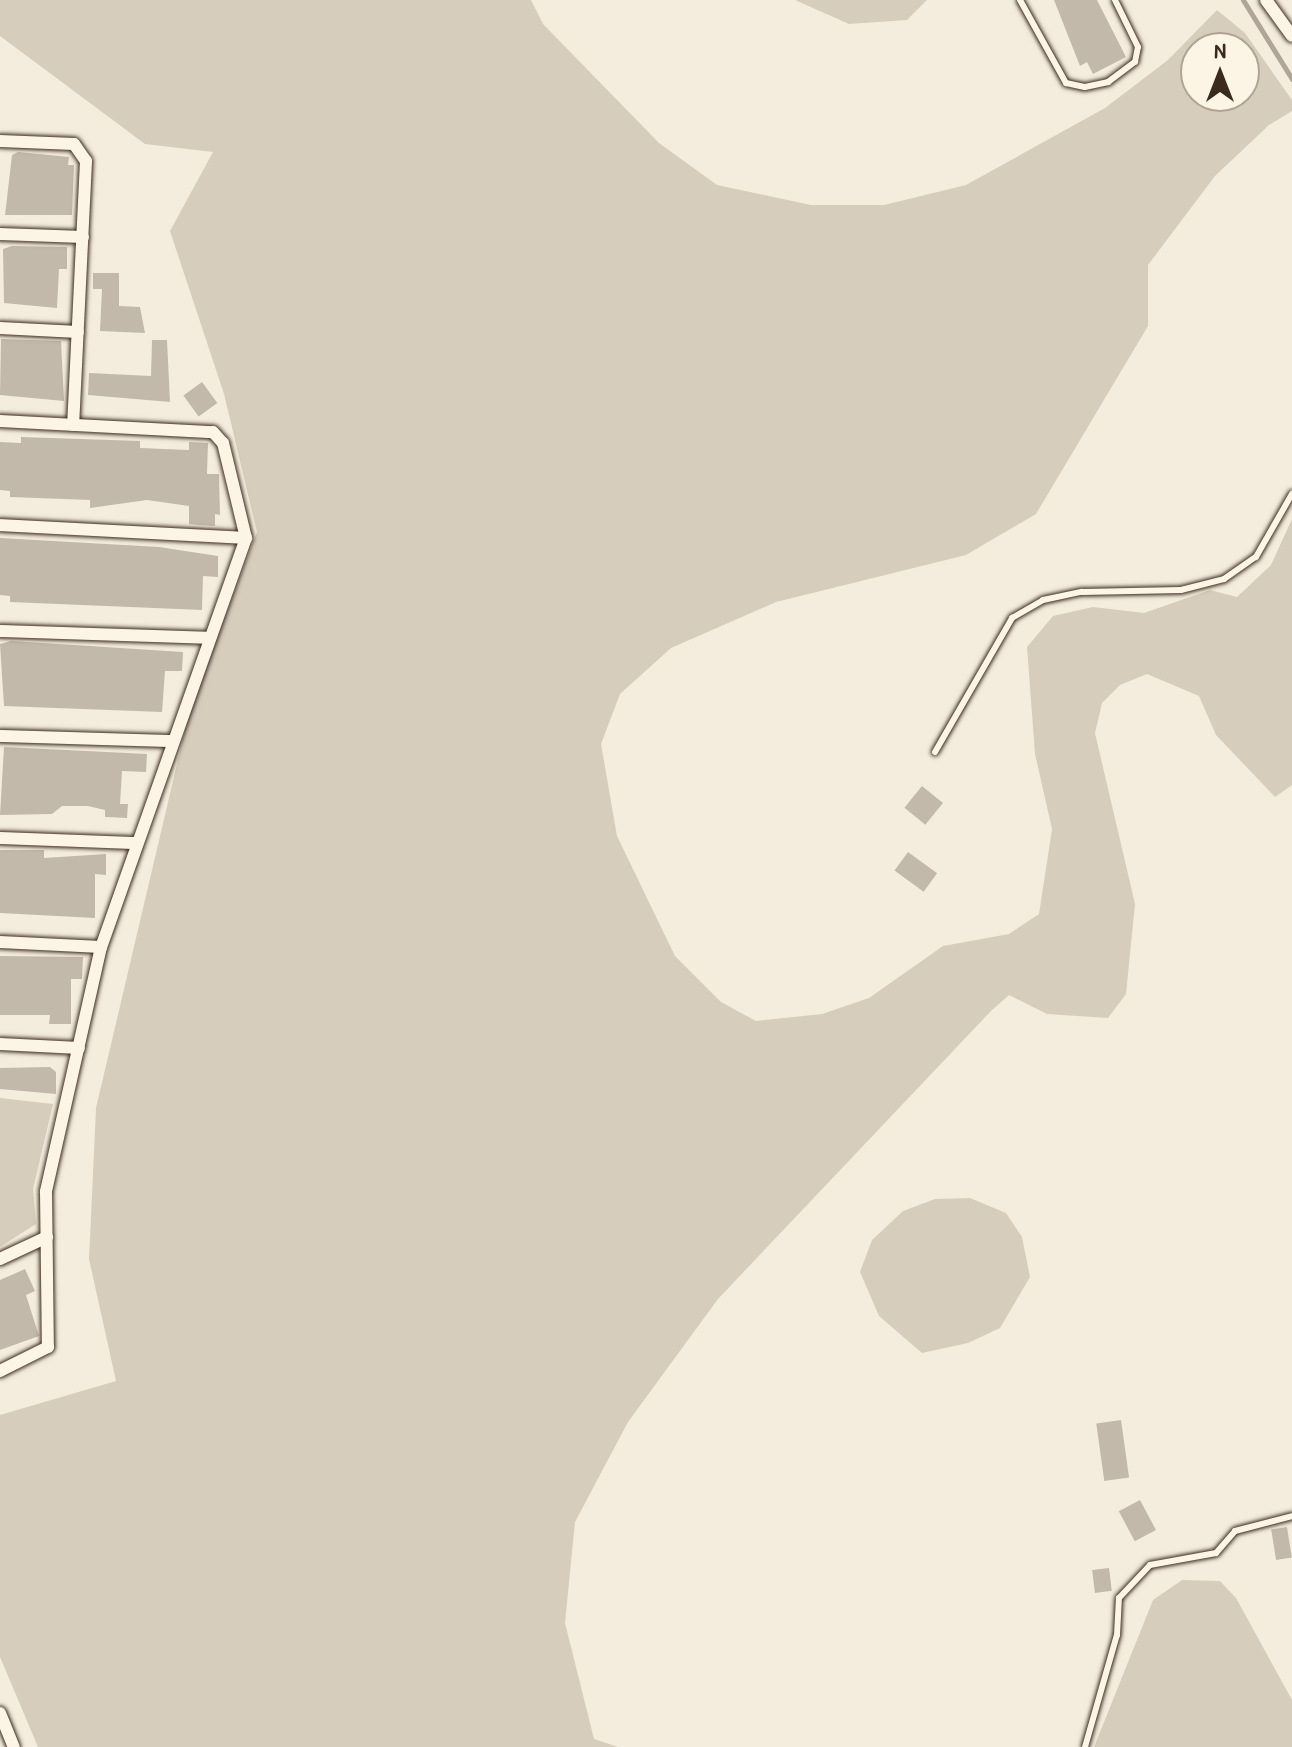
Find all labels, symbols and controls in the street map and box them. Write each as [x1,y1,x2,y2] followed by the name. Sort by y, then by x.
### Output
[1180,32,1260,112] north arrow
[1214,35,1226,65] text: N

